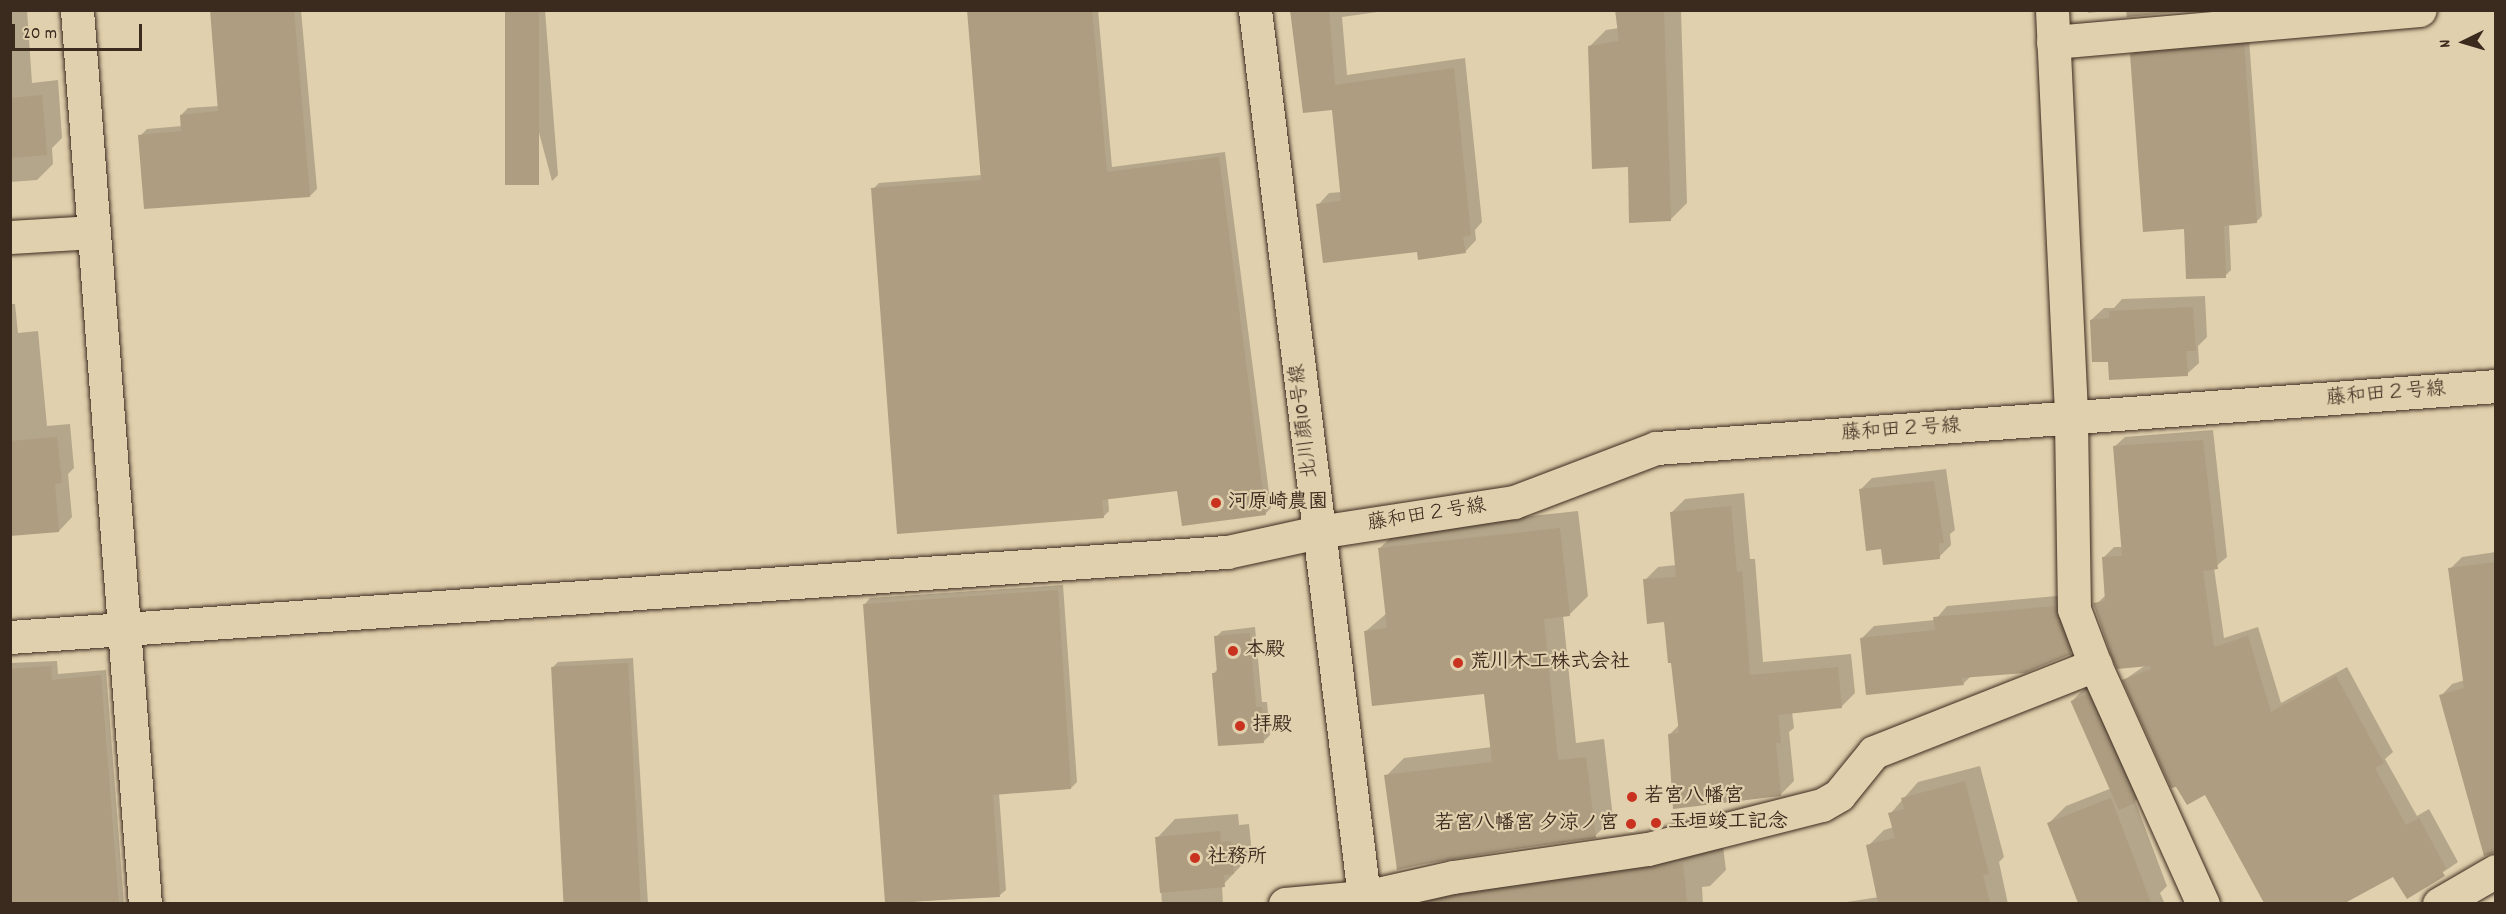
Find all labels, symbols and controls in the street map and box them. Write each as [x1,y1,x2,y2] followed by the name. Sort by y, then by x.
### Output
[15,12,146,50] scale bar
[2434,12,2494,72] north arrow
[23,22,57,47] text: 20 m
[2434,39,2457,49] text: N
[1286,362,1324,480] street label: 北川顔10号線
[2325,378,2447,412] street label: 藤和田２号線
[1840,415,1962,447] street label: 藤和田２号線
[1228,491,1328,515] place label: 河原崎農園
[1366,495,1488,537] street label: 藤和田２号線
[1209,496,1223,510] marker: 河原崎農園
[1245,639,1285,663] place label: 本殿
[1226,644,1240,658] marker: 本殿
[1470,651,1630,675] place label: 荒川木工株式会社
[1451,656,1465,670] marker: 荒川木工株式会社
[1252,714,1292,738] place label: 拝殿
[1233,719,1247,733] marker: 拝殿
[1644,785,1744,809] place label: 若宮八幡宮
[1625,790,1639,804] marker: 若宮八幡宮
[1668,811,1788,835] place label: 玉垣竣工記念
[1434,812,1619,836] place label: 若宮八幡宮 夕涼ノ宮
[1649,816,1663,830] marker: 玉垣竣工記念
[1624,817,1638,831] marker: 若宮八幡宮 夕涼ノ宮
[1207,846,1267,870] place label: 社務所
[1188,851,1202,865] marker: 社務所

